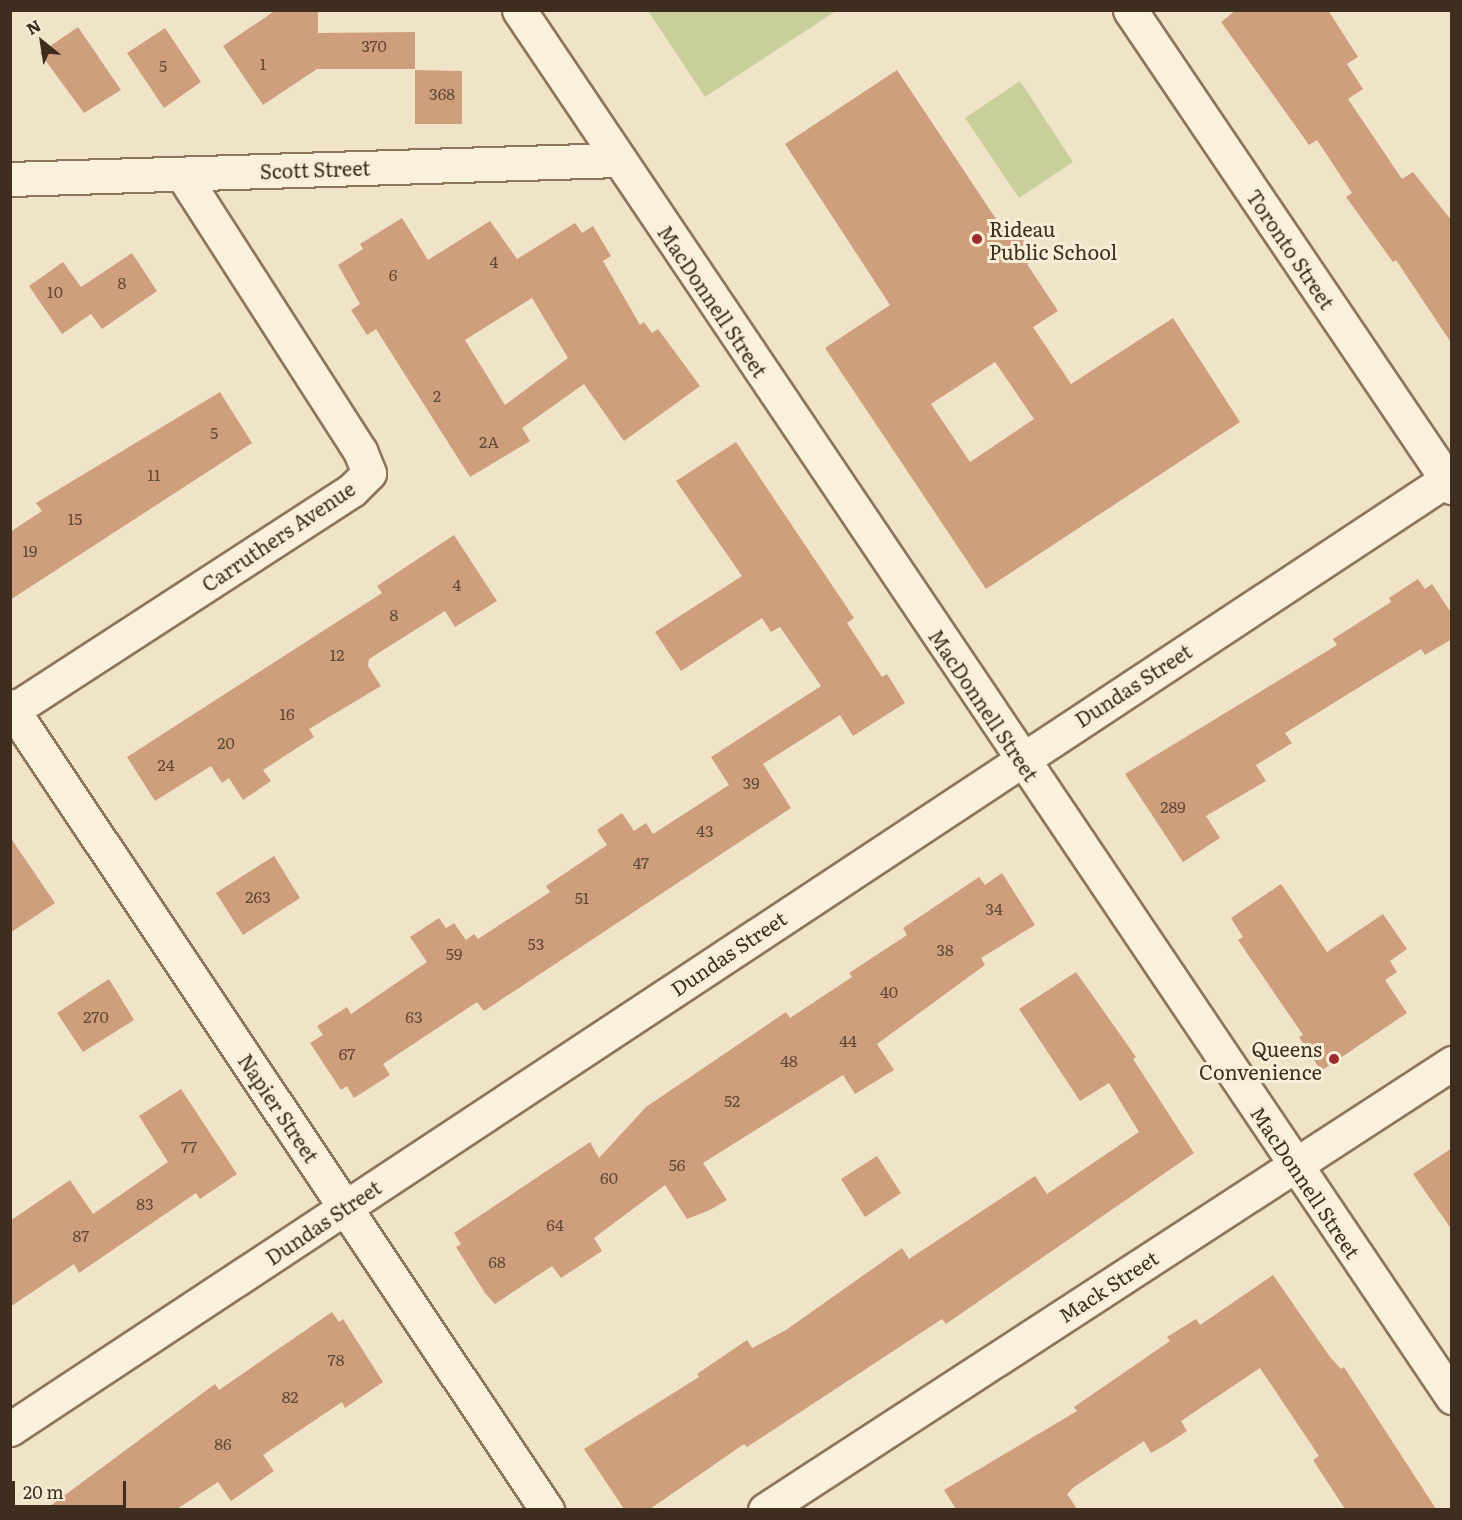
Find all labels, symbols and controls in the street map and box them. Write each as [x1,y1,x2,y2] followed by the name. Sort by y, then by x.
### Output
[12,12,72,72] north arrow
[21,13,45,40] text: N
[361,35,387,55] house number: 370
[260,53,266,73] house number: 1
[159,55,167,75] house number: 5
[429,83,455,103] house number: 368
[259,155,371,183] street label: Scott Street
[1242,185,1340,313] street label: Toronto Street
[989,216,1117,263] place label: Rideau Public School
[653,221,773,381] street label: MacDonnell Street
[970,232,984,246] marker: Rideau Public School
[490,251,498,271] house number: 4
[389,264,397,284] house number: 6
[118,272,126,292] house number: 8
[47,281,63,301] house number: 10
[433,385,441,405] house number: 2
[210,422,218,442] house number: 5
[479,431,499,451] house number: 2A
[147,464,161,484] house number: 11
[197,476,359,596] street label: Carruthers Avenue
[68,508,82,528] house number: 15
[23,540,37,560] house number: 19
[453,574,461,594] house number: 4
[390,604,398,624] house number: 8
[924,625,1044,785] street label: MacDonnell Street
[1070,638,1196,732] street label: Dundas Street
[330,644,344,664] house number: 12
[279,703,295,723] house number: 16
[217,732,235,752] house number: 20
[158,754,174,774] house number: 24
[742,772,760,792] house number: 39
[1160,796,1186,816] house number: 289
[696,820,714,840] house number: 43
[633,852,649,872] house number: 47
[245,886,271,906] house number: 263
[575,887,589,907] house number: 51
[985,898,1003,918] house number: 34
[666,906,790,1000] street label: Dundas Street
[528,933,544,953] house number: 53
[936,939,954,959] house number: 38
[446,943,462,963] house number: 59
[880,981,898,1001] house number: 40
[83,1006,109,1026] house number: 270
[405,1006,423,1026] house number: 63
[839,1030,857,1050] house number: 44
[1199,1036,1322,1083] place label: Queens Convenience
[339,1043,355,1063] house number: 67
[234,1049,324,1167] street label: Napier Street
[780,1050,798,1070] house number: 48
[1327,1052,1341,1066] marker: Queens Convenience
[724,1090,740,1110] house number: 52
[1246,1102,1366,1262] street label: MacDonnell Street
[181,1136,197,1156] house number: 77
[669,1154,685,1174] house number: 56
[600,1167,618,1187] house number: 60
[261,1175,385,1269] street label: Dundas Street
[136,1193,154,1213] house number: 83
[546,1214,564,1234] house number: 64
[73,1225,89,1245] house number: 87
[1054,1245,1162,1327] street label: Mack Street
[488,1251,506,1271] house number: 68
[328,1349,344,1369] house number: 78
[282,1386,298,1406] house number: 82
[214,1433,232,1453] house number: 86
[15,1469,129,1507] scale bar
[23,1478,64,1505] text: 20 m

